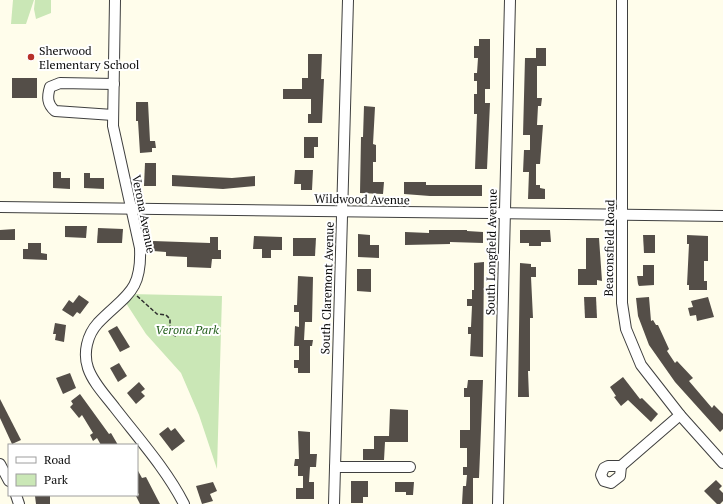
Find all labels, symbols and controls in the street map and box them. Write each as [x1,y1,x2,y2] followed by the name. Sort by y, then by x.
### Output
[39,43,140,72] place label: Sherwood Elementary School
[26,52,36,62] marker: Sherwood Elementary School
[129,174,159,254] street label: Verona Avenue
[482,189,500,315] street label: South Longfield Avenue
[314,191,410,207] street label: Wildwood Avenue
[601,199,617,297] street label: Beaconsfield Road
[317,221,337,355] street label: South Claremont Avenue
[155,322,219,337] park label: Verona Park
[8,444,138,496] legend
[44,452,71,467] text: Road
[44,472,69,487] text: Park

